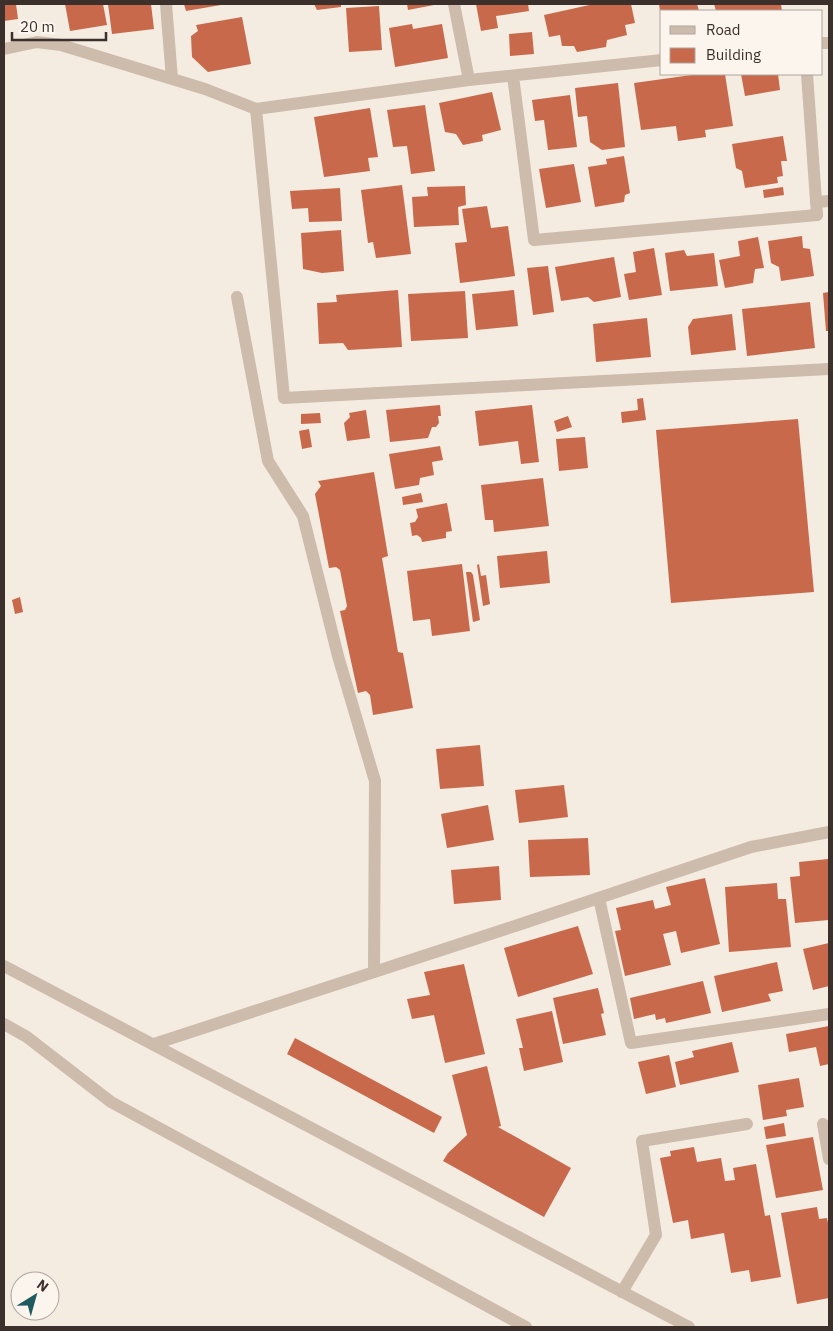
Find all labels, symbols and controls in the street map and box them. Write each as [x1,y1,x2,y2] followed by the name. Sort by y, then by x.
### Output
[12,10,106,42] scale bar
[660,10,823,75] legend
[20,17,55,36] text: 20 m
[706,20,741,39] text: Road
[706,45,761,64] text: Building
[10,1271,60,1321] north arrow
[33,1275,52,1296] text: N

